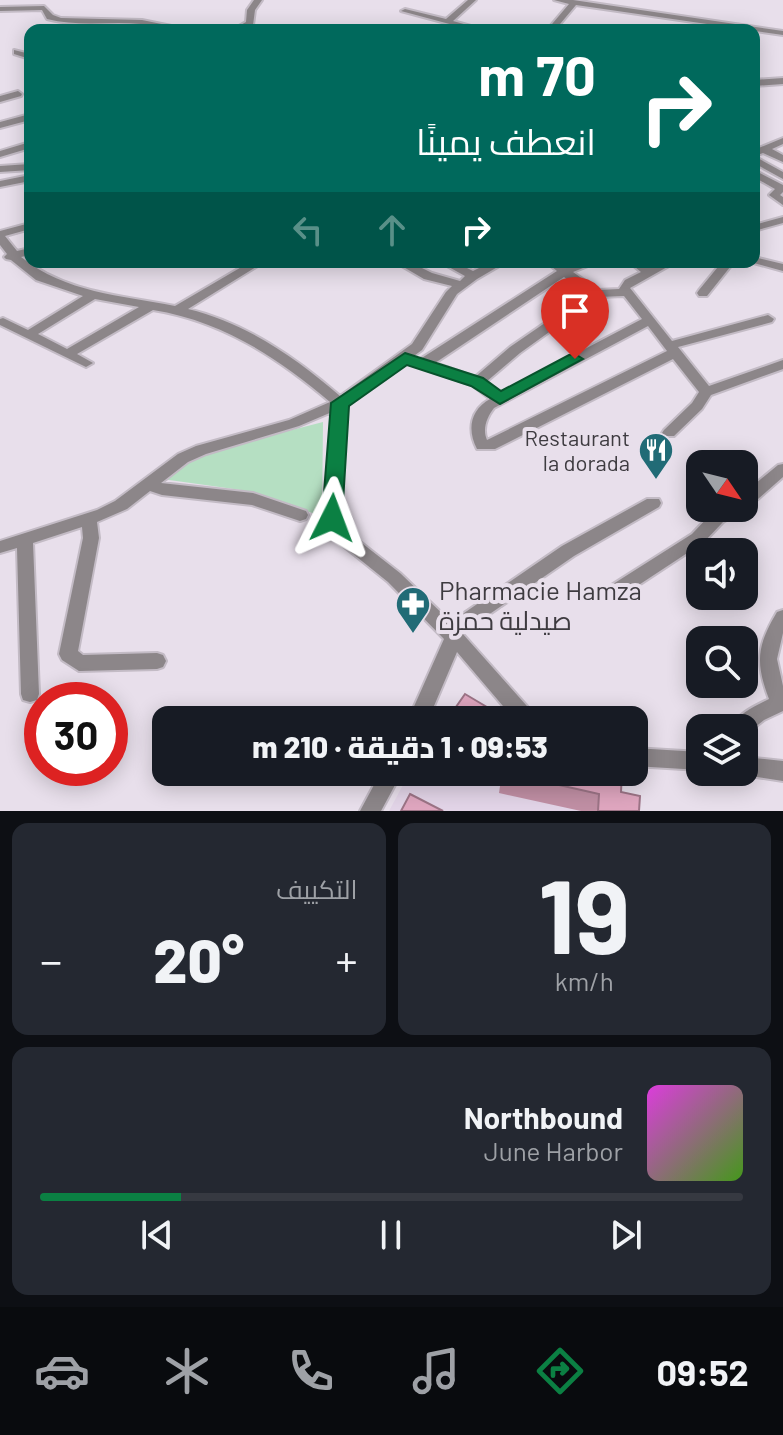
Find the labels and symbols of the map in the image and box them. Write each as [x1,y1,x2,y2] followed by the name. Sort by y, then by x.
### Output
[541,277,609,359] pin
[524,424,630,475] place label: Restaurant la dorada
[637,431,675,481] restaurant icon: Restaurant la dorada
[686,450,758,522] north arrow
[290,476,374,560] position arrow
[439,574,642,636] place label: Pharmacie Hamza صيدلية حمزة
[394,585,432,635] pharmacy icon: Pharmacie Hamza صيدلية حمزة
[24,682,128,786] speed limit sign: 30

